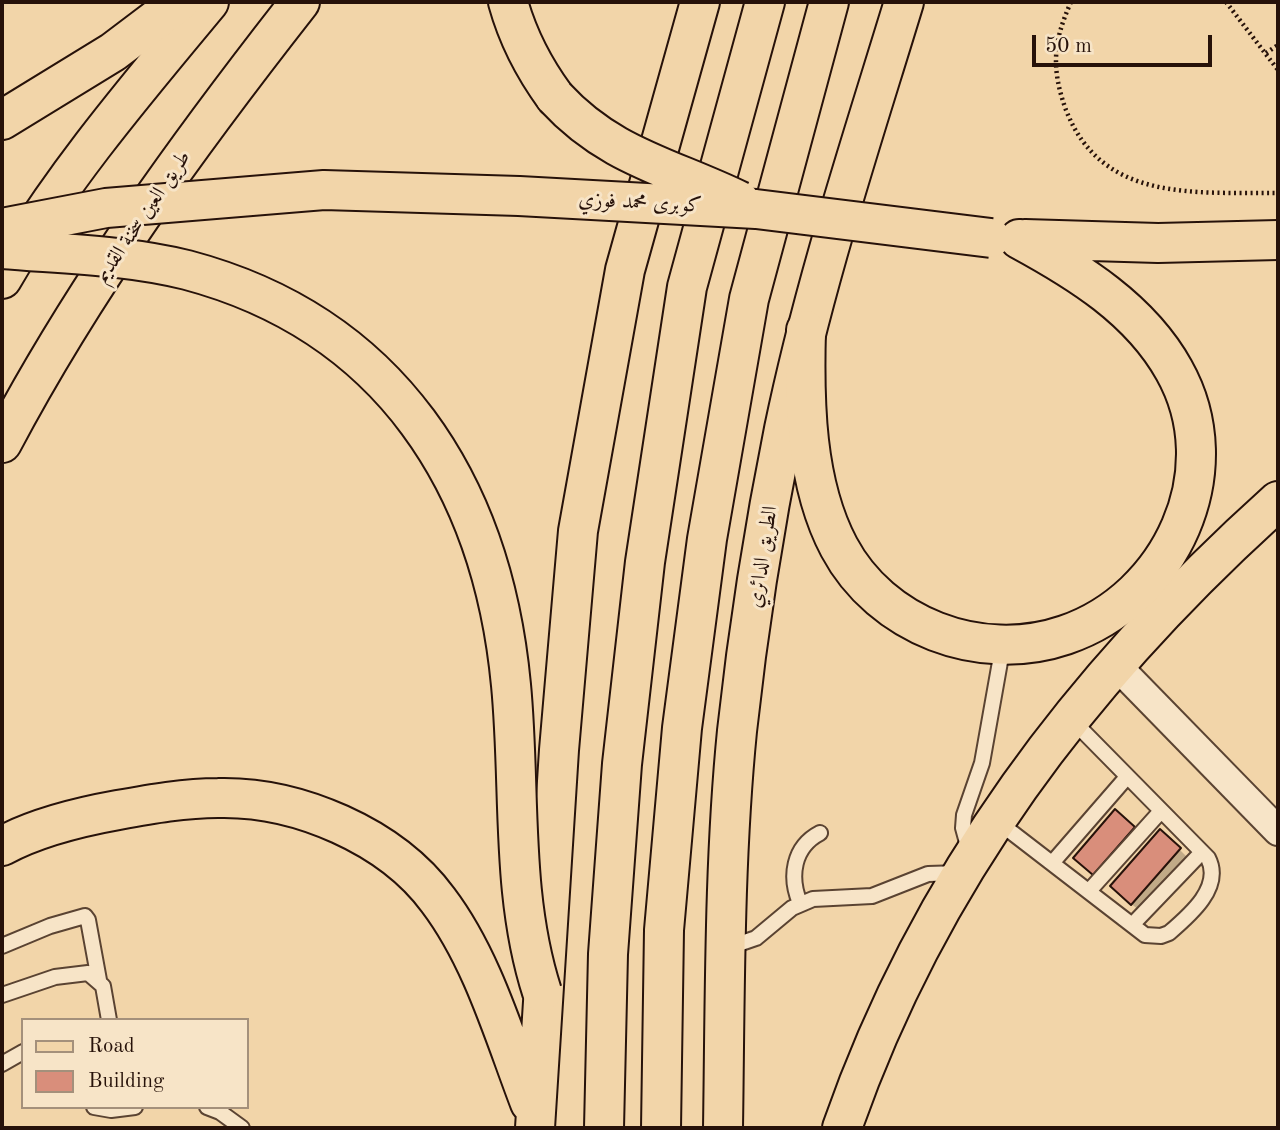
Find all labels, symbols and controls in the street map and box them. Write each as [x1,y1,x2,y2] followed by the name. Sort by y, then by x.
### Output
[1035,21,1215,65] scale bar
[1045,36,1092,57] text: 50 m
[89,146,197,288] street label: طريق العين سخنة القديم
[578,187,702,219] street label: كوبرى محمد فوزي
[743,504,783,610] street label: الطريق الدائري
[21,1018,248,1109] legend
[88,1036,135,1057] text: Road
[88,1071,164,1092] text: Building

